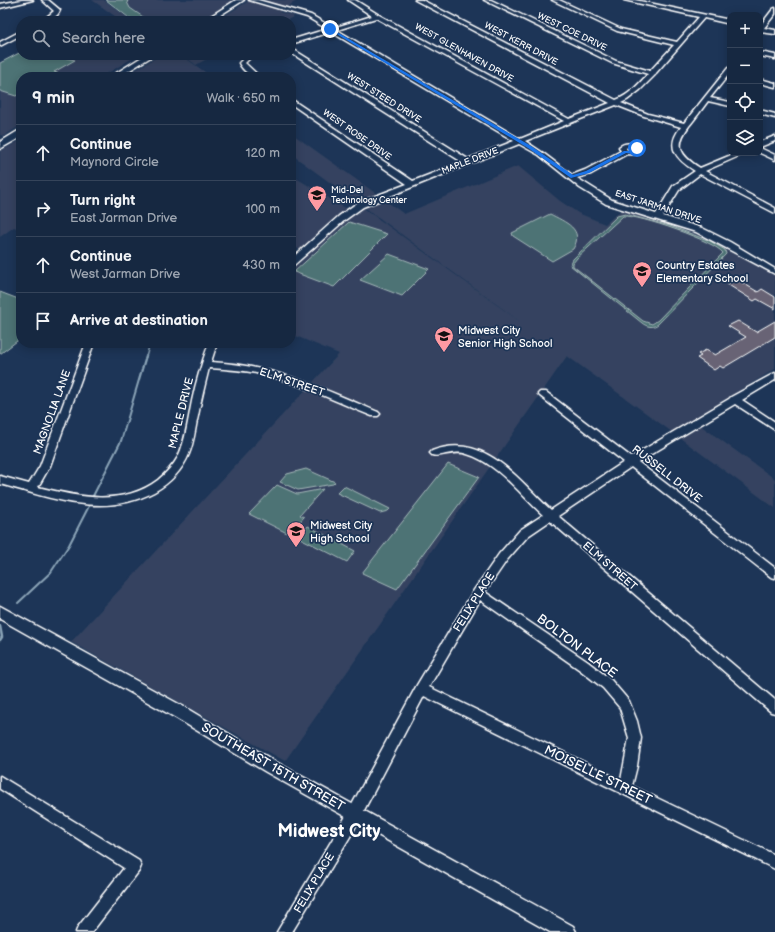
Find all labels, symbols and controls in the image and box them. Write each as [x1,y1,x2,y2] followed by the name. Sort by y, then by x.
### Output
[535,10,609,54] street label: WEST COE DRIVE
[727,12,763,156] map controls
[727,12,763,48] button: +
[16,16,296,60] search box
[321,20,339,38] route end
[482,20,560,68] street label: WEST KERR DRIVE
[413,21,515,85] street label: WEST GLENHAVEN DRIVE
[30,27,52,49] icon: search
[62,29,145,48] text: Search here
[727,48,763,84] button: −
[345,71,423,125] street label: WEST STEED DRIVE
[727,84,763,120] button: locate
[32,88,75,108] text: 9 min
[206,90,280,106] text: Walk · 650 m
[320,107,394,163] street label: WEST ROSE DRIVE
[727,120,763,156] button: layers
[70,135,132,154] text: Continue
[628,139,646,157] route start
[32,142,54,164] icon: ahead
[245,145,280,161] text: 120 m
[440,145,500,177] street label: MAPLE DRIVE
[70,154,159,170] text: Maynord Circle
[306,184,328,212] school or university icon: Mid-Del Technology Center
[331,185,408,206] place label: Mid-Del Technology Center
[614,188,703,226] street label: EAST JARMAN DRIVE
[70,191,135,210] text: Turn right
[32,198,54,220] icon: right
[245,201,280,217] text: 100 m
[70,210,177,226] text: East Jarman Drive
[70,247,132,266] text: Continue
[32,254,54,276] icon: ahead
[242,257,280,273] text: 430 m
[656,259,748,285] place label: Country Estates Elementary School
[631,260,653,288] school or university icon: Country Estates Elementary School
[70,266,180,282] text: West Jarman Drive
[32,310,54,332] icon: arrive
[70,311,208,330] text: Arrive at destination
[458,324,552,350] place label: Midwest City Senior High School
[433,325,455,353] school or university icon: Midwest City Senior High School
[258,365,327,399] street label: ELM STREET
[31,368,73,456] street label: MAGNOLIA LANE
[166,376,196,450] street label: MAPLE DRIVE
[629,443,705,505] street label: RUSSELL DRIVE
[310,519,372,545] place label: Midwest City High School
[285,520,307,548] school or university icon: Midwest City High School
[580,539,640,593] street label: ELM STREET
[451,570,497,634] street label: FELIX PLACE
[534,611,621,682] street label: BOLTON PLACE
[199,719,348,815] street label: SOUTHEAST 15TH STREET
[541,742,655,808] street label: MOISELLE STREET
[278,821,381,842] district label: Midwest City
[291,851,337,915] street label: FELIX PLACE

